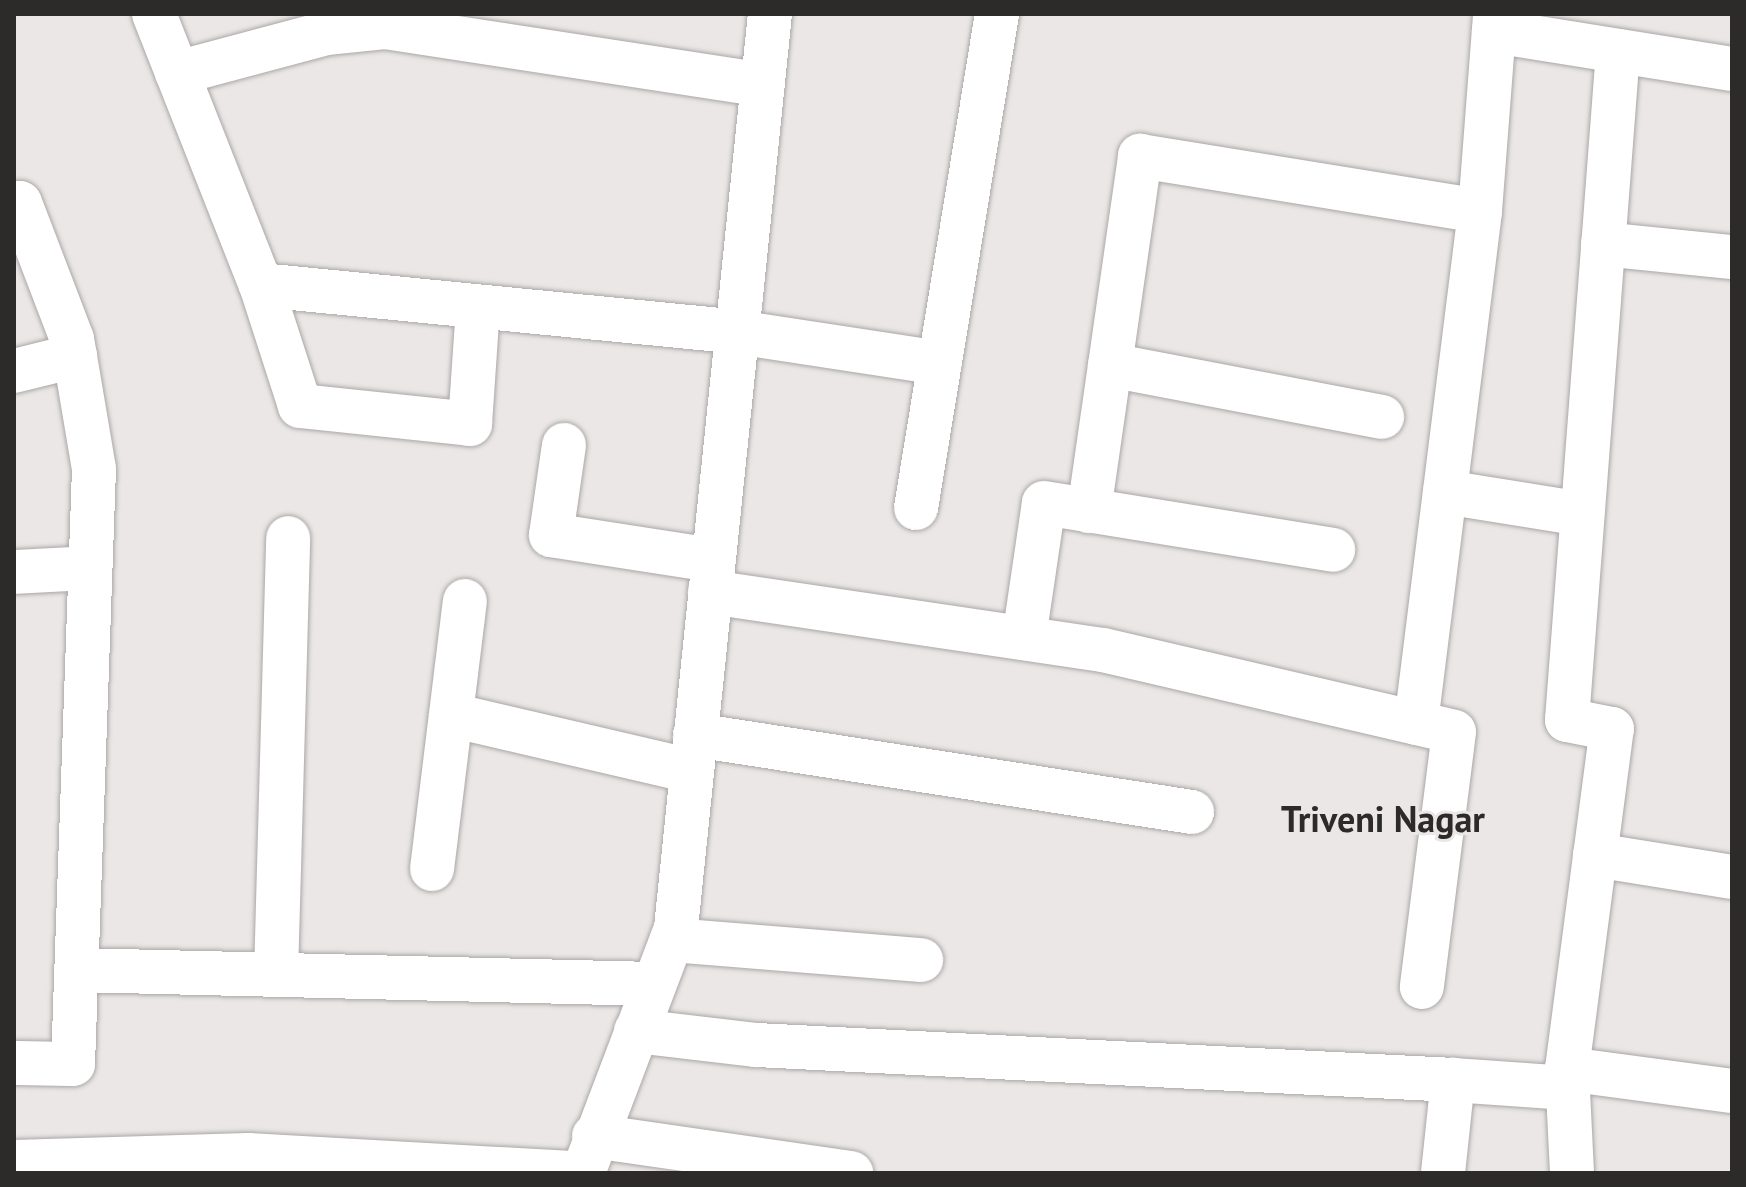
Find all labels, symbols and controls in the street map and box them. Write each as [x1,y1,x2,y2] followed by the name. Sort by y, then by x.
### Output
[1281,797,1485,841] district label: Triveni Nagar

